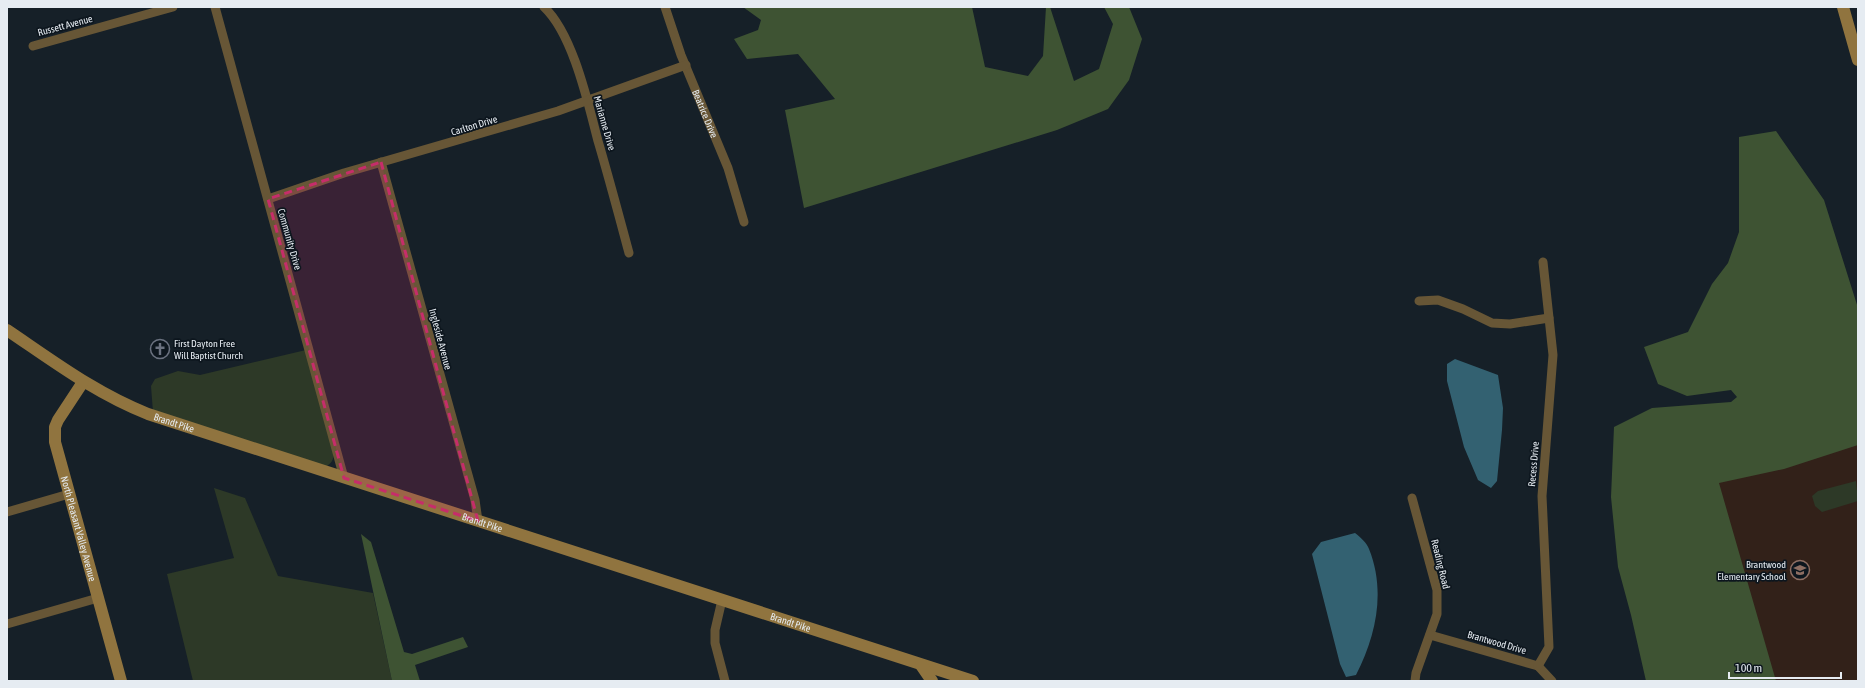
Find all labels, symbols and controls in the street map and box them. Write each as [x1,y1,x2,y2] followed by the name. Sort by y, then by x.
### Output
[37,13,94,38] street label: Russett Avenue
[690,88,720,140] street label: Beatrice Drive
[591,95,618,152] street label: Marianne Drive
[450,113,499,138] street label: Carlton Drive
[275,207,304,272] street label: Community Drive
[427,307,454,371] street label: Ingleside Avenue
[149,338,171,360] church icon: First Dayton Free Will Baptist Church
[174,338,243,361] place label: First Dayton Free Will Baptist Church
[152,411,196,435] street label: Brandt Pike
[1526,440,1541,487] street label: Recess Drive
[59,475,98,583] street label: North Pleasant Valley Avenue
[461,511,504,535] street label: Brandt Pike
[1429,538,1452,590] street label: Reading Road
[1717,559,1786,582] place label: Brantwood Elementary School
[1789,559,1811,581] school or university icon: Brantwood Elementary School
[769,611,813,634] street label: Brandt Pike
[1466,629,1528,656] street label: Brantwood Drive
[1729,654,1841,680] scale bar
[1735,661,1762,675] text: 100 m

